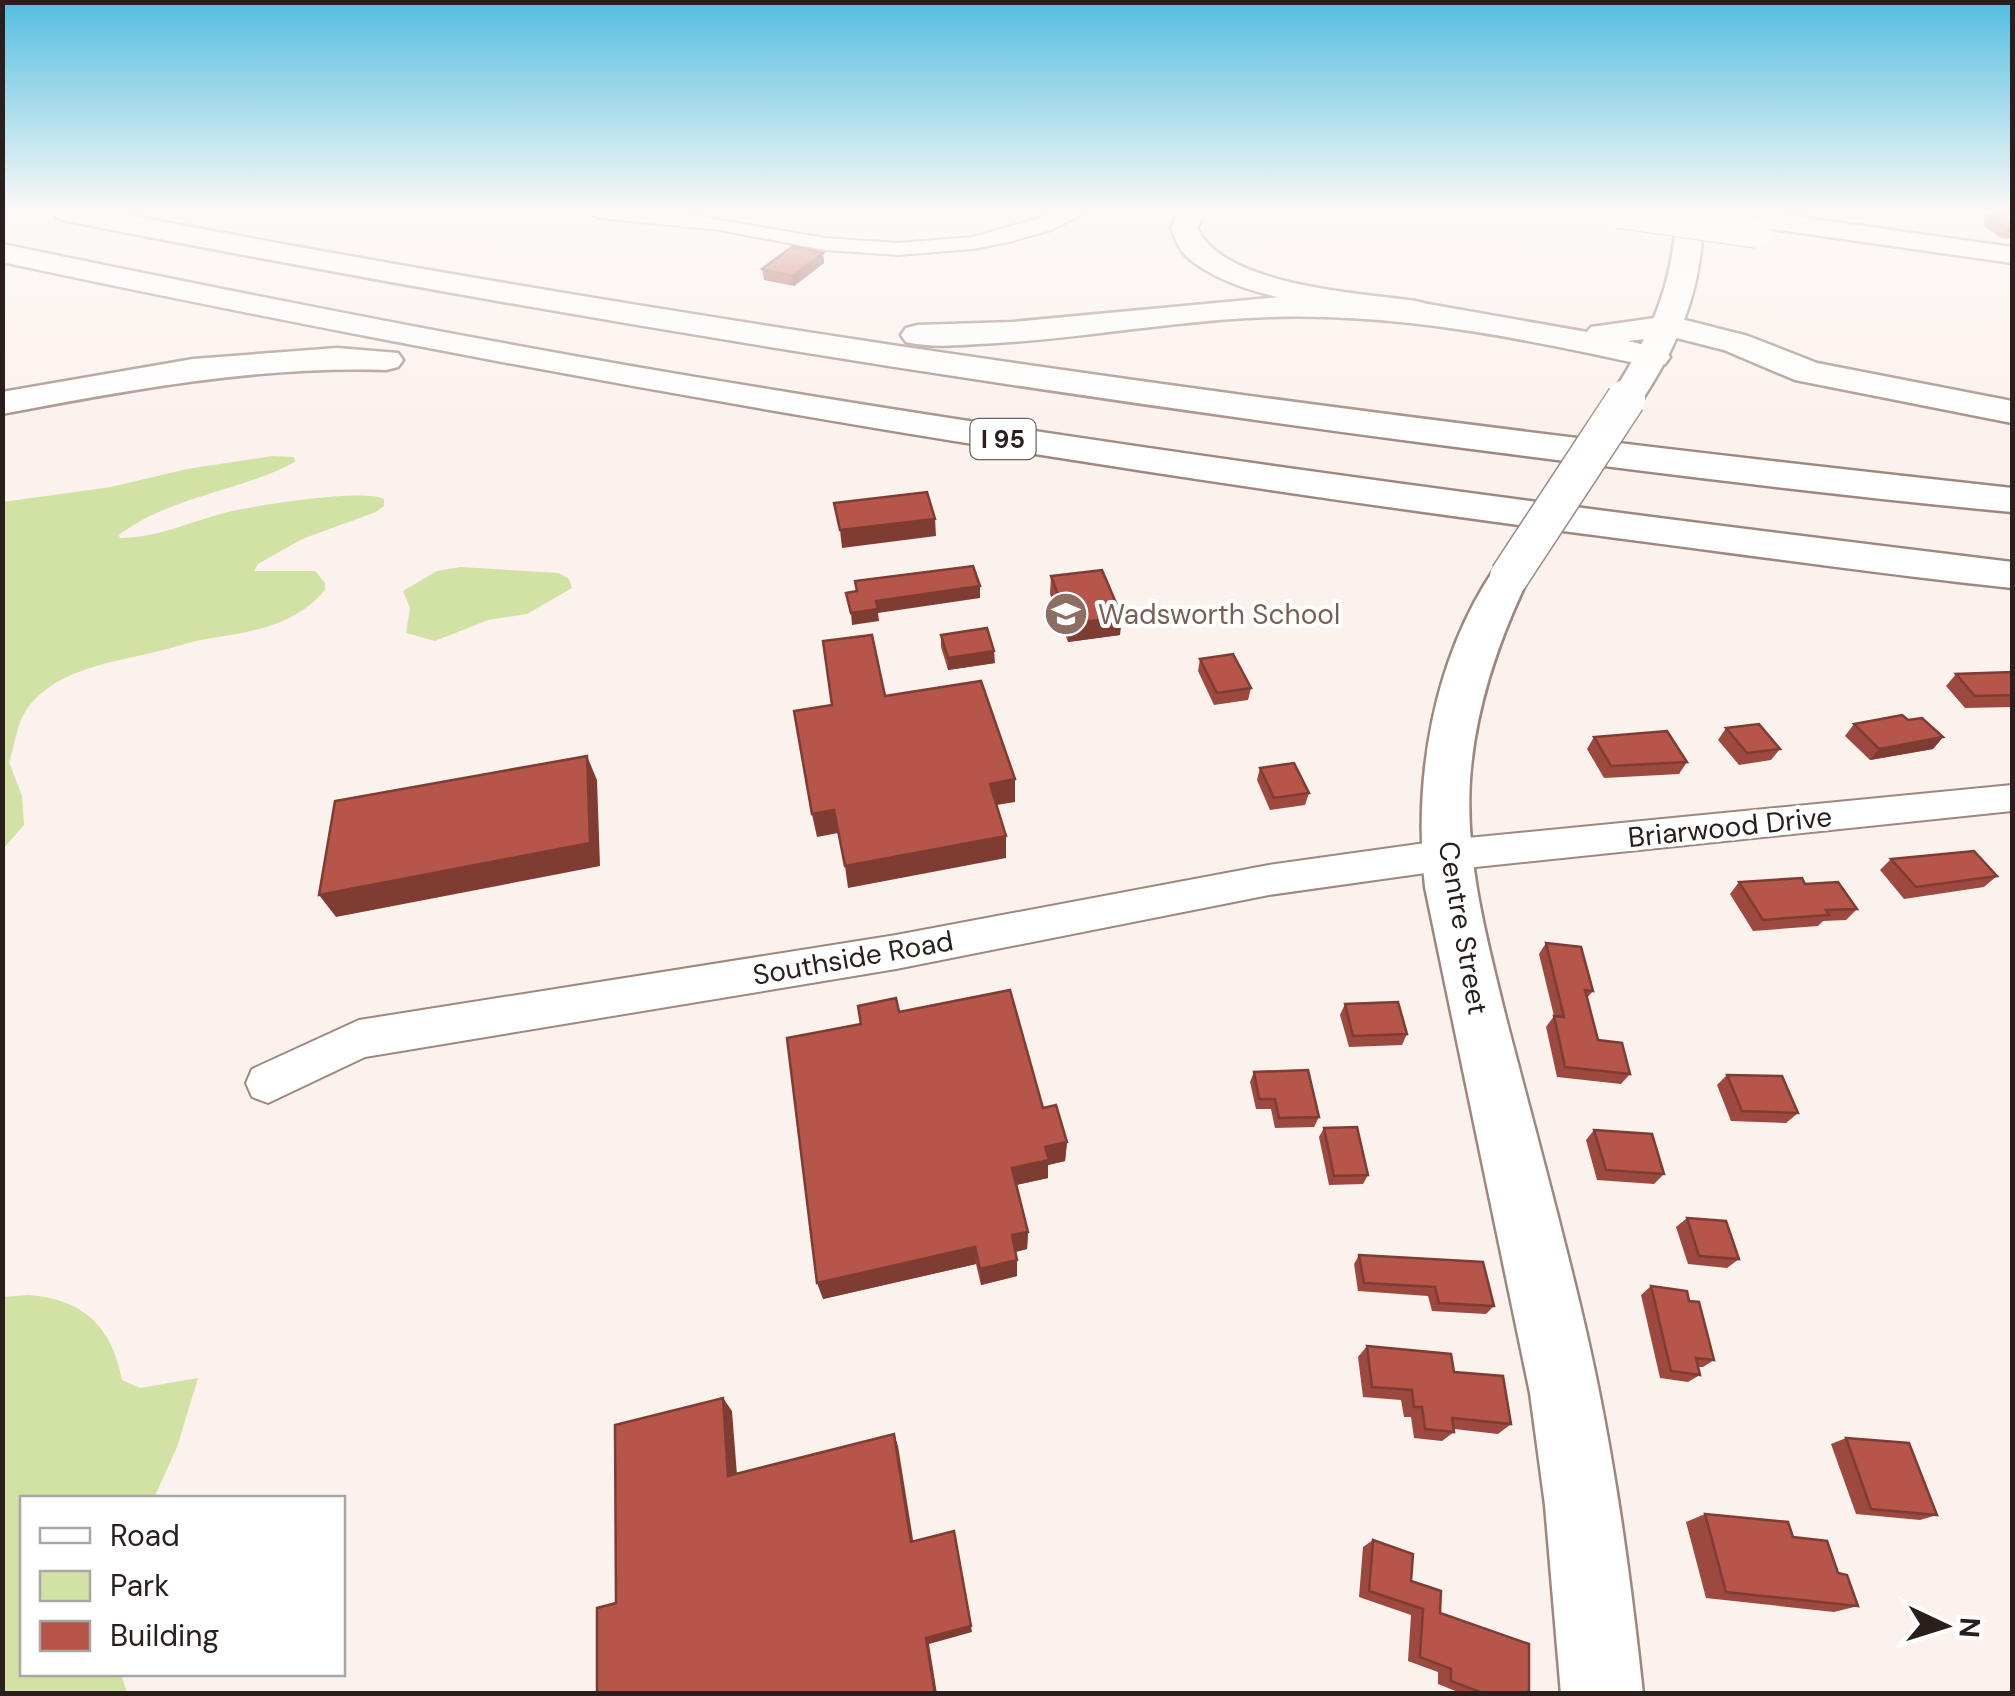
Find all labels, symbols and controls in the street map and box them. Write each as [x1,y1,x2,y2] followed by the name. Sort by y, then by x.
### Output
[970,419,1036,459] road number: I 95
[1043,591,1089,637] school or university icon: Wadsworth School
[1098,596,1340,633] place label: Wadsworth School
[1626,798,1834,856] street label: Briarwood Drive
[1430,838,1496,1018] street label: Centre Street
[750,922,956,994] street label: Southside Road
[20,1496,345,1676] legend
[110,1516,180,1555] text: Road
[110,1566,169,1605] text: Park
[1895,1576,1995,1676] north arrow
[110,1616,219,1655] text: Building
[1950,1616,1989,1639] text: N

